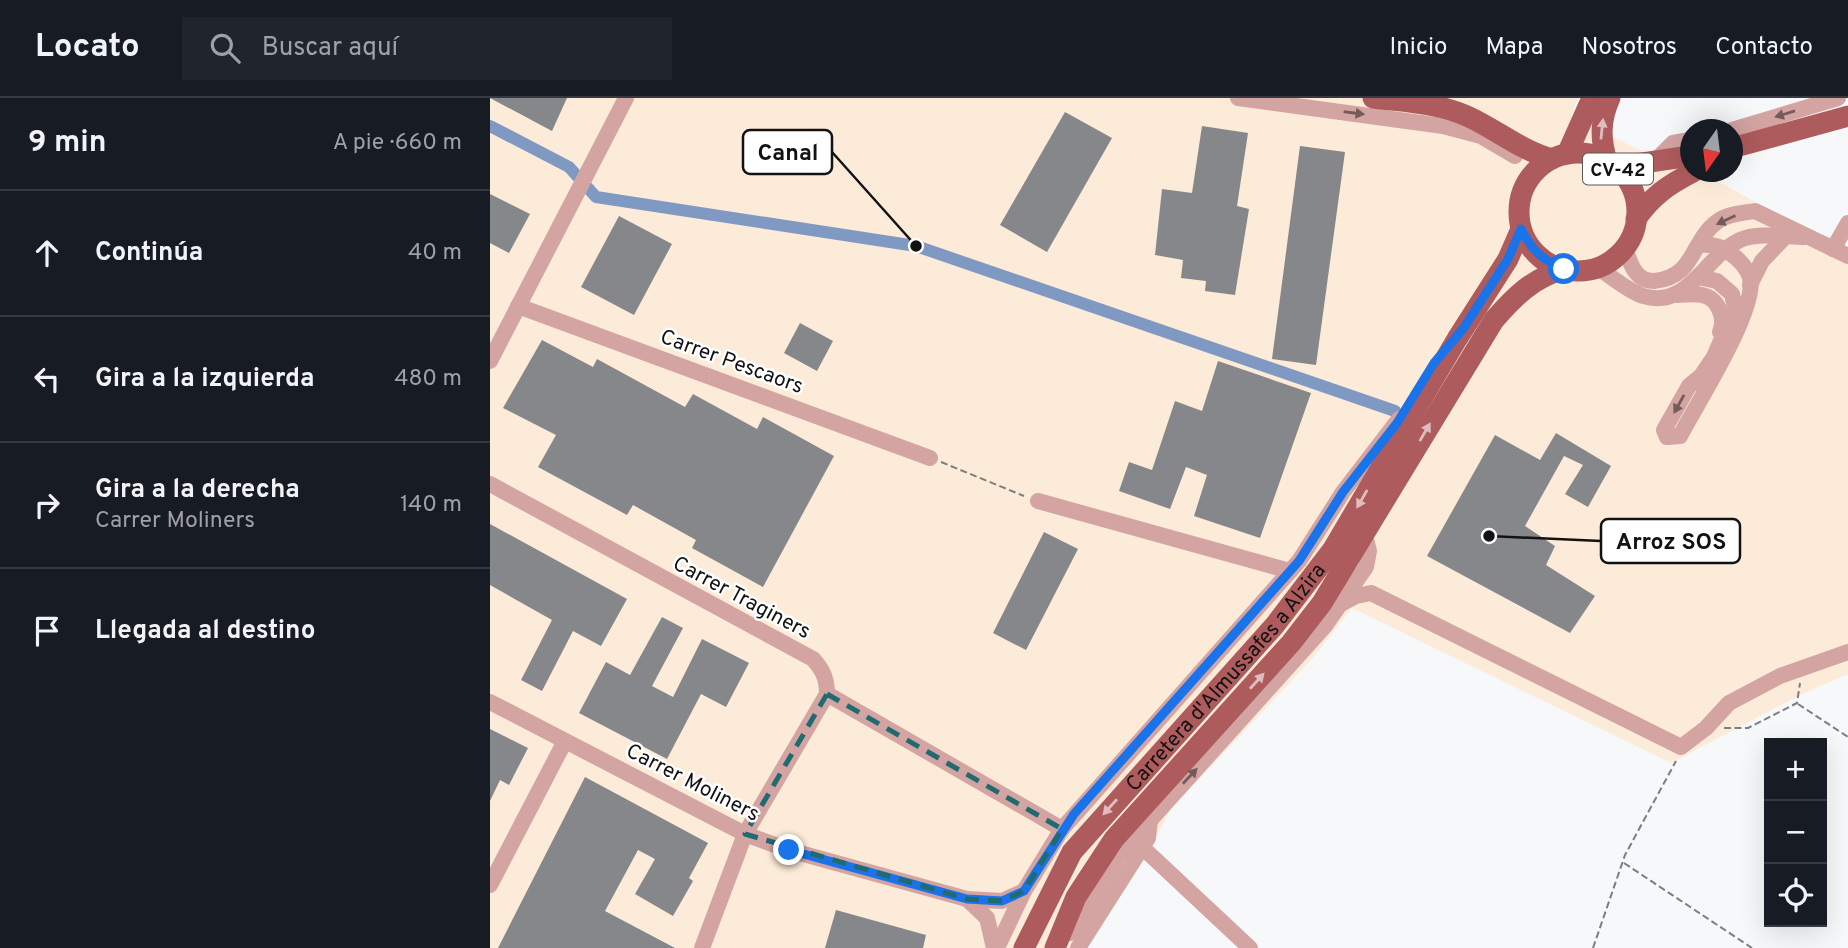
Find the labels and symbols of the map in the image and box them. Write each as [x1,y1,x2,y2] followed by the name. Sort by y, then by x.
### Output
[1343,108,1365,119] one-way arrow
[1775,110,1796,120] one-way arrow
[1597,118,1608,140] one-way arrow
[1680,119,1743,182] north arrow
[743,130,832,174] callout: Canal
[758,140,818,169] text: Canal
[1583,153,1653,184] road number: CV-42
[1715,214,1736,226] one-way arrow
[1548,253,1579,284] route start
[656,324,807,401] street label: Carrer Pescaors
[1673,394,1685,414] one-way arrow
[1419,423,1432,442] one-way arrow
[1356,489,1369,508] one-way arrow
[1601,519,1740,563] callout: Arroz SOS
[1616,529,1726,558] text: Arroz SOS
[668,551,815,646] street label: Carrer Traginers
[1120,558,1332,798] street label: Carretera d'Almussafes a Alzira
[1248,672,1264,689] one-way arrow
[621,738,764,829] street label: Carrer Moliners
[1182,768,1198,785] one-way arrow
[1103,798,1119,815] one-way arrow
[773,834,804,865] route end

